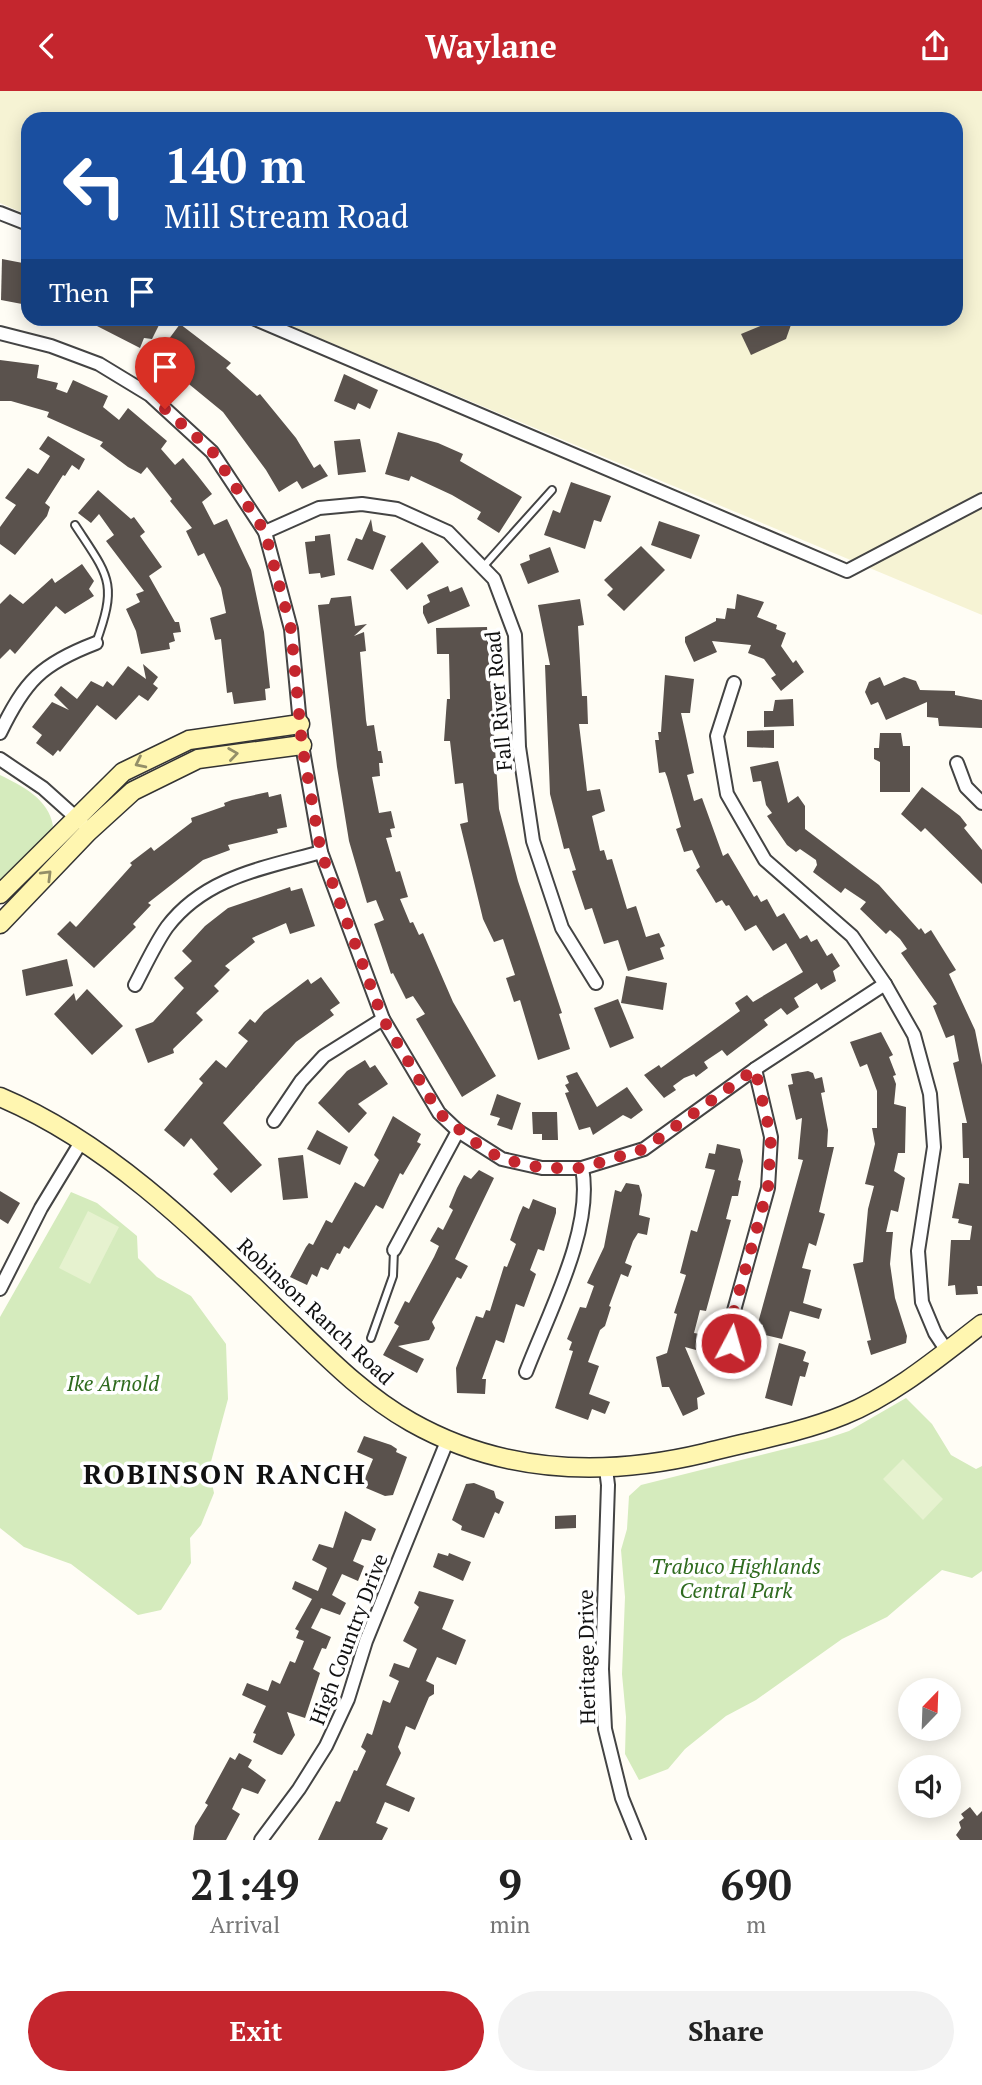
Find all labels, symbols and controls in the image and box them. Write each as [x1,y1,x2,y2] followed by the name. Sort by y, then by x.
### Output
[425,25,557,67] text: Waylane
[28,27,66,65] icon: back
[916,27,954,65] icon: share
[164,132,306,197] text: 140 m
[49,140,140,231] icon: left
[164,195,409,237] text: Mill Stream Road
[123,273,161,311] icon: arrive
[49,275,109,309] text: Then
[135,337,195,409] pin
[146,348,184,386] icon: arrive
[478,630,518,772] street label: Fall River Road
[227,747,239,762] one-way arrow
[135,755,147,769] one-way arrow
[39,870,52,883] one-way arrow
[232,1231,400,1391] street label: Robinson Ranch Road
[694,1306,768,1380] position arrow
[66,1369,160,1397] park label: Ike Arnold
[83,1455,367,1492] district label: ROBINSON RANCH
[302,1549,394,1729] street label: High Country Drive
[651,1552,821,1604] park label: Trabuco Highlands Central Park
[571,1589,601,1725] street label: Heritage Drive
[898,1678,961,1741] north arrow
[898,1678,961,1818] map controls
[898,1755,961,1818] button: sound
[190,1856,300,1912] text: 21:49
[498,1856,522,1912] text: 9
[721,1856,792,1912] text: 690
[210,1909,280,1940] text: Arrival
[490,1909,530,1940] text: min
[746,1909,766,1940] text: m
[28,1991,484,2071] button: Exit
[498,1991,954,2071] button: Share

